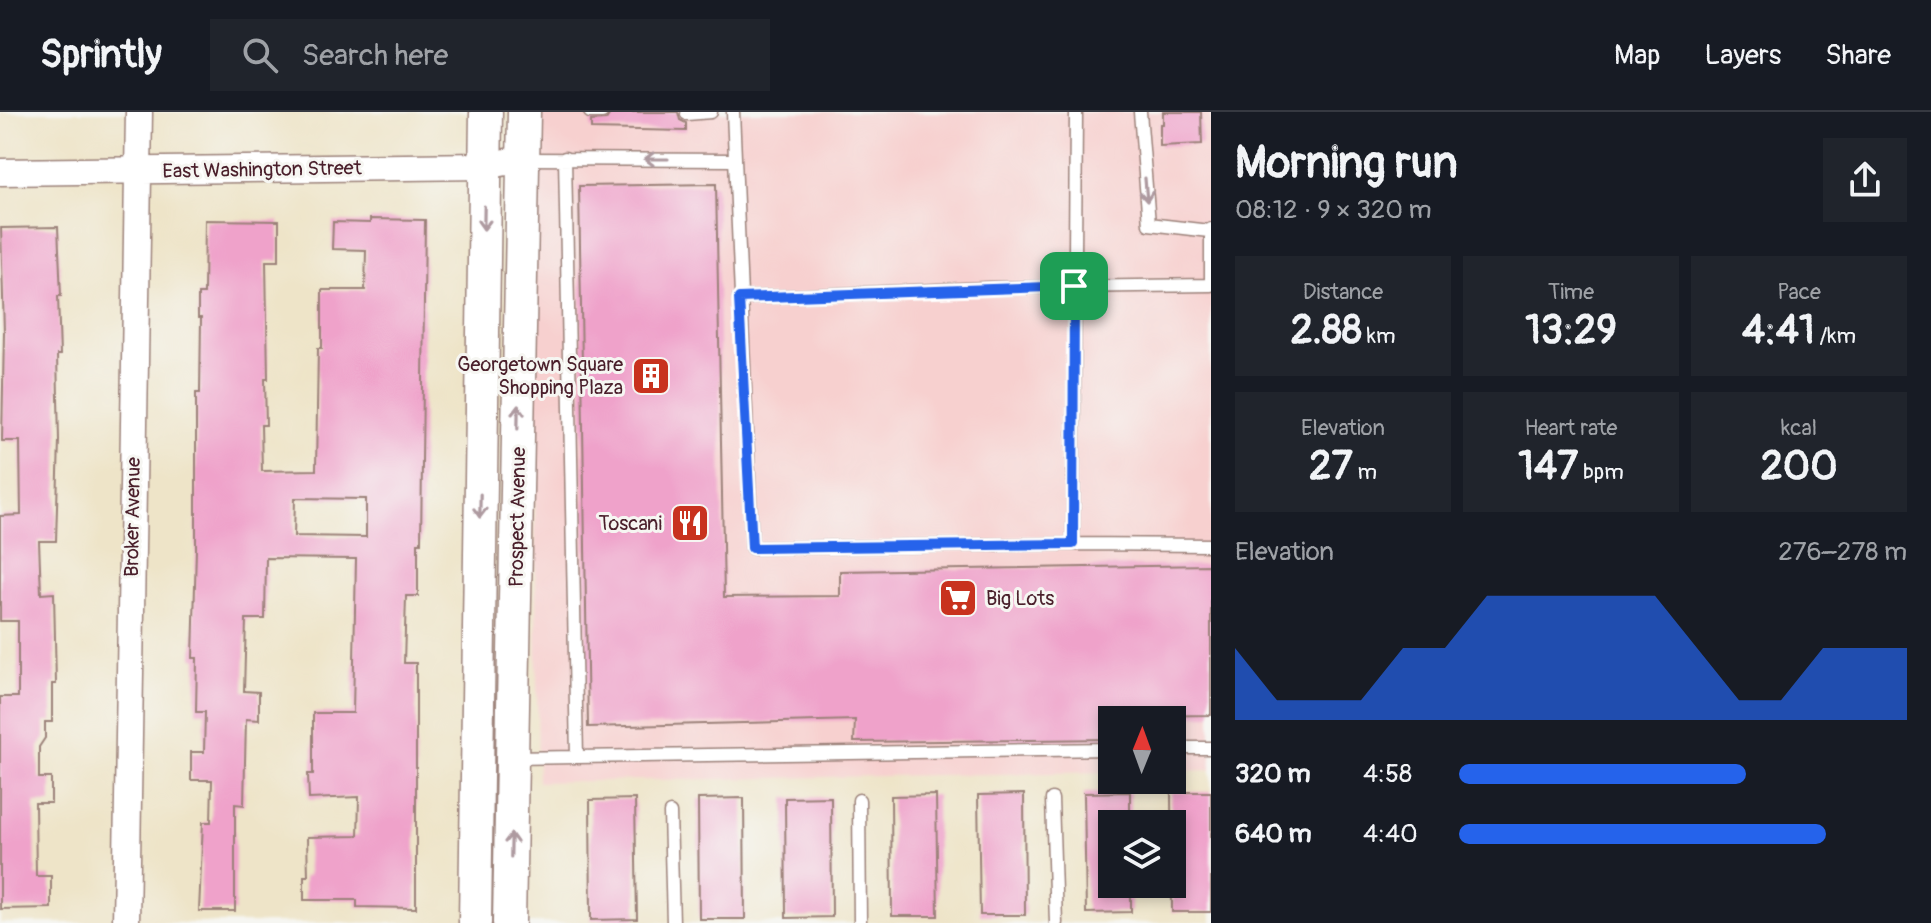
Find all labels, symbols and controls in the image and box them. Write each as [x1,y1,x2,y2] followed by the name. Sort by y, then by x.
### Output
[210,19,770,91] search box
[40,31,162,79] text: Sprintly
[238,33,282,77] icon: search
[302,37,448,74] text: Search here
[1614,38,1660,73] text: Map
[1704,38,1781,73] text: Layers
[1825,38,1891,73] text: Share
[1235,136,1458,191] text: Morning run
[1823,138,1907,222] button: share
[643,151,670,167] one-way arrow
[162,155,363,184] street label: East Washington Street
[1139,176,1154,203] one-way arrow
[1235,194,1432,226] text: 08:12 · 9 × 320 m
[476,204,492,231] one-way arrow
[1040,252,1108,320] pin
[1052,264,1096,308] icon: arrive
[1303,278,1383,306] text: Distance
[1548,278,1594,306] text: Time
[1777,278,1821,306] text: Pace
[1291,306,1362,355] text: 2.88
[1525,306,1617,355] text: 13:29
[1742,306,1815,355] text: 4:41
[1362,322,1395,350] text: km
[1815,322,1856,350] text: /km
[457,352,623,400] place label: Georgetown Square Shopping Plaza
[630,355,672,397] building icon: Georgetown Square Shopping Plaza
[511,404,526,431] one-way arrow
[1301,414,1385,442] text: Elevation
[1525,414,1617,442] text: Heart rate
[1781,414,1817,442] text: kcal
[1309,442,1353,491] text: 27
[1518,442,1578,491] text: 147
[1761,442,1838,491] text: 200
[504,446,531,587] street label: Prospect Avenue
[119,457,146,577] street label: Broker Avenue
[1353,458,1377,486] text: m
[1578,458,1624,486] text: bpm
[473,492,488,519] one-way arrow
[669,502,711,544] restaurant icon: Toscani
[598,511,662,536] place label: Toscani
[1235,536,1334,568] text: Elevation
[1778,536,1907,568] text: 276–278 m
[937,577,979,619] supermarket icon: Big Lots
[986,586,1054,611] place label: Big Lots
[1098,706,1186,794] north arrow
[1098,706,1186,898] map controls
[1235,758,1311,790] text: 320 m
[1363,758,1412,790] text: 4:58
[1098,810,1186,898] button: layers
[1235,818,1312,850] text: 640 m
[1363,818,1418,850] text: 4:40
[503,832,518,859] one-way arrow

